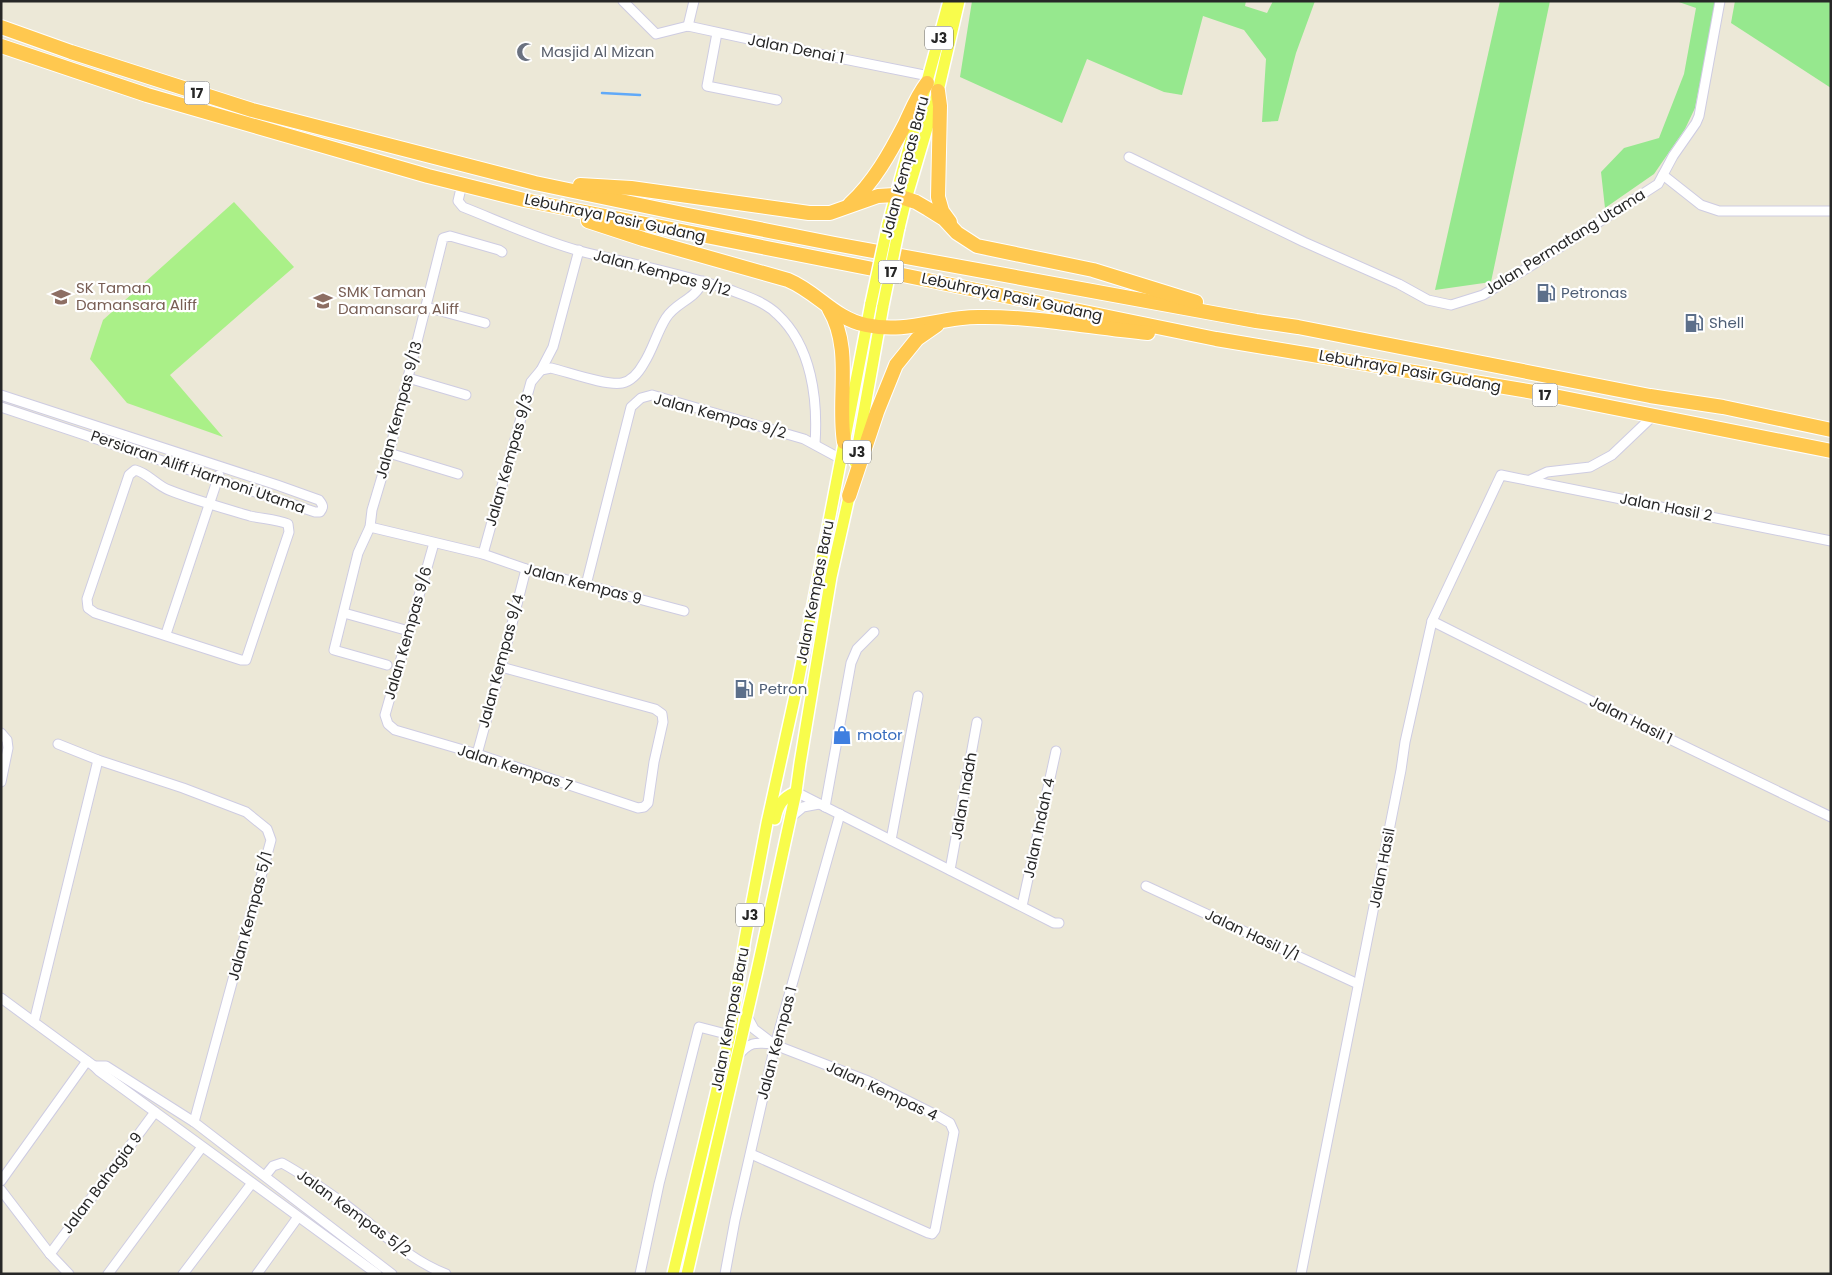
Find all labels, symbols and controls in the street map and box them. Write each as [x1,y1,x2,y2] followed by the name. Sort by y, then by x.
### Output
[925,26,953,49] road number: J3
[746,29,846,68] street label: Jalan Denai 1
[515,41,537,63] mosque icon: Masjid Al Mizan
[541,41,654,62] place label: Masjid Al Mizan
[184,82,210,105] road number: 17
[875,94,934,240] street label: Jalan Kempas Baru
[1481,184,1649,300] street label: Jalan Permatang Utama
[523,188,708,247] street label: Lebuhraya Pasir Gudang
[591,244,733,301] street label: Jalan Kempas 9/12
[878,260,904,284] road number: 17
[920,267,1105,326] street label: Lebuhraya Pasir Gudang
[76,277,197,315] place label: SK Taman Damansara Aliff
[338,281,459,319] place label: SMK Taman Damansara Aliff
[1535,282,1557,304] fuel station icon: Petronas
[1561,282,1627,303] place label: Petronas
[50,286,72,308] school or university icon: SK Taman Damansara Aliff
[312,290,334,312] school or university icon: SMK Taman Damansara Aliff
[1683,312,1705,334] fuel station icon: Shell
[1709,312,1744,333] place label: Shell
[370,339,427,481] street label: Jalan Kempas 9/13
[1317,344,1503,397] street label: Lebuhraya Pasir Gudang
[1532,384,1558,406] road number: 17
[651,388,789,443] street label: Jalan Kempas 9/2
[480,391,537,529] street label: Jalan Kempas 9/3
[88,425,308,518] street label: Persiaran Aliff Harmoni Utama
[843,441,871,464] road number: J3
[1618,487,1714,526] street label: Jalan Hasil 2
[790,518,839,666] street label: Jalan Kempas Baru
[522,558,644,609] street label: Jalan Kempas 9
[378,564,437,702] street label: Jalan Kempas 9/6
[473,592,528,730] street label: Jalan Kempas 9/4
[733,678,755,700] fuel station icon: Petron
[759,678,807,699] place label: Petron
[1586,690,1676,749] street label: Jalan Hasil 1
[831,724,853,746] shop icon: motor
[857,724,903,745] place label: motor
[455,739,575,796] street label: Jalan Kempas 7
[945,750,982,841] street label: Jalan Indah
[1018,776,1059,880] street label: Jalan Indah 4
[1363,826,1400,910] street label: Jalan Hasil
[222,849,277,983] street label: Jalan Kempas 5/1
[1202,903,1303,966] street label: Jalan Hasil 1/1
[736,904,764,926] road number: J3
[705,945,754,1093] street label: Jalan Kempas Baru
[751,984,802,1102] street label: Jalan Kempas 1
[823,1056,941,1126] street label: Jalan Kempas 4
[56,1128,147,1238] street label: Jalan Bahagia 9
[293,1164,416,1261] street label: Jalan Kempas 5/2

